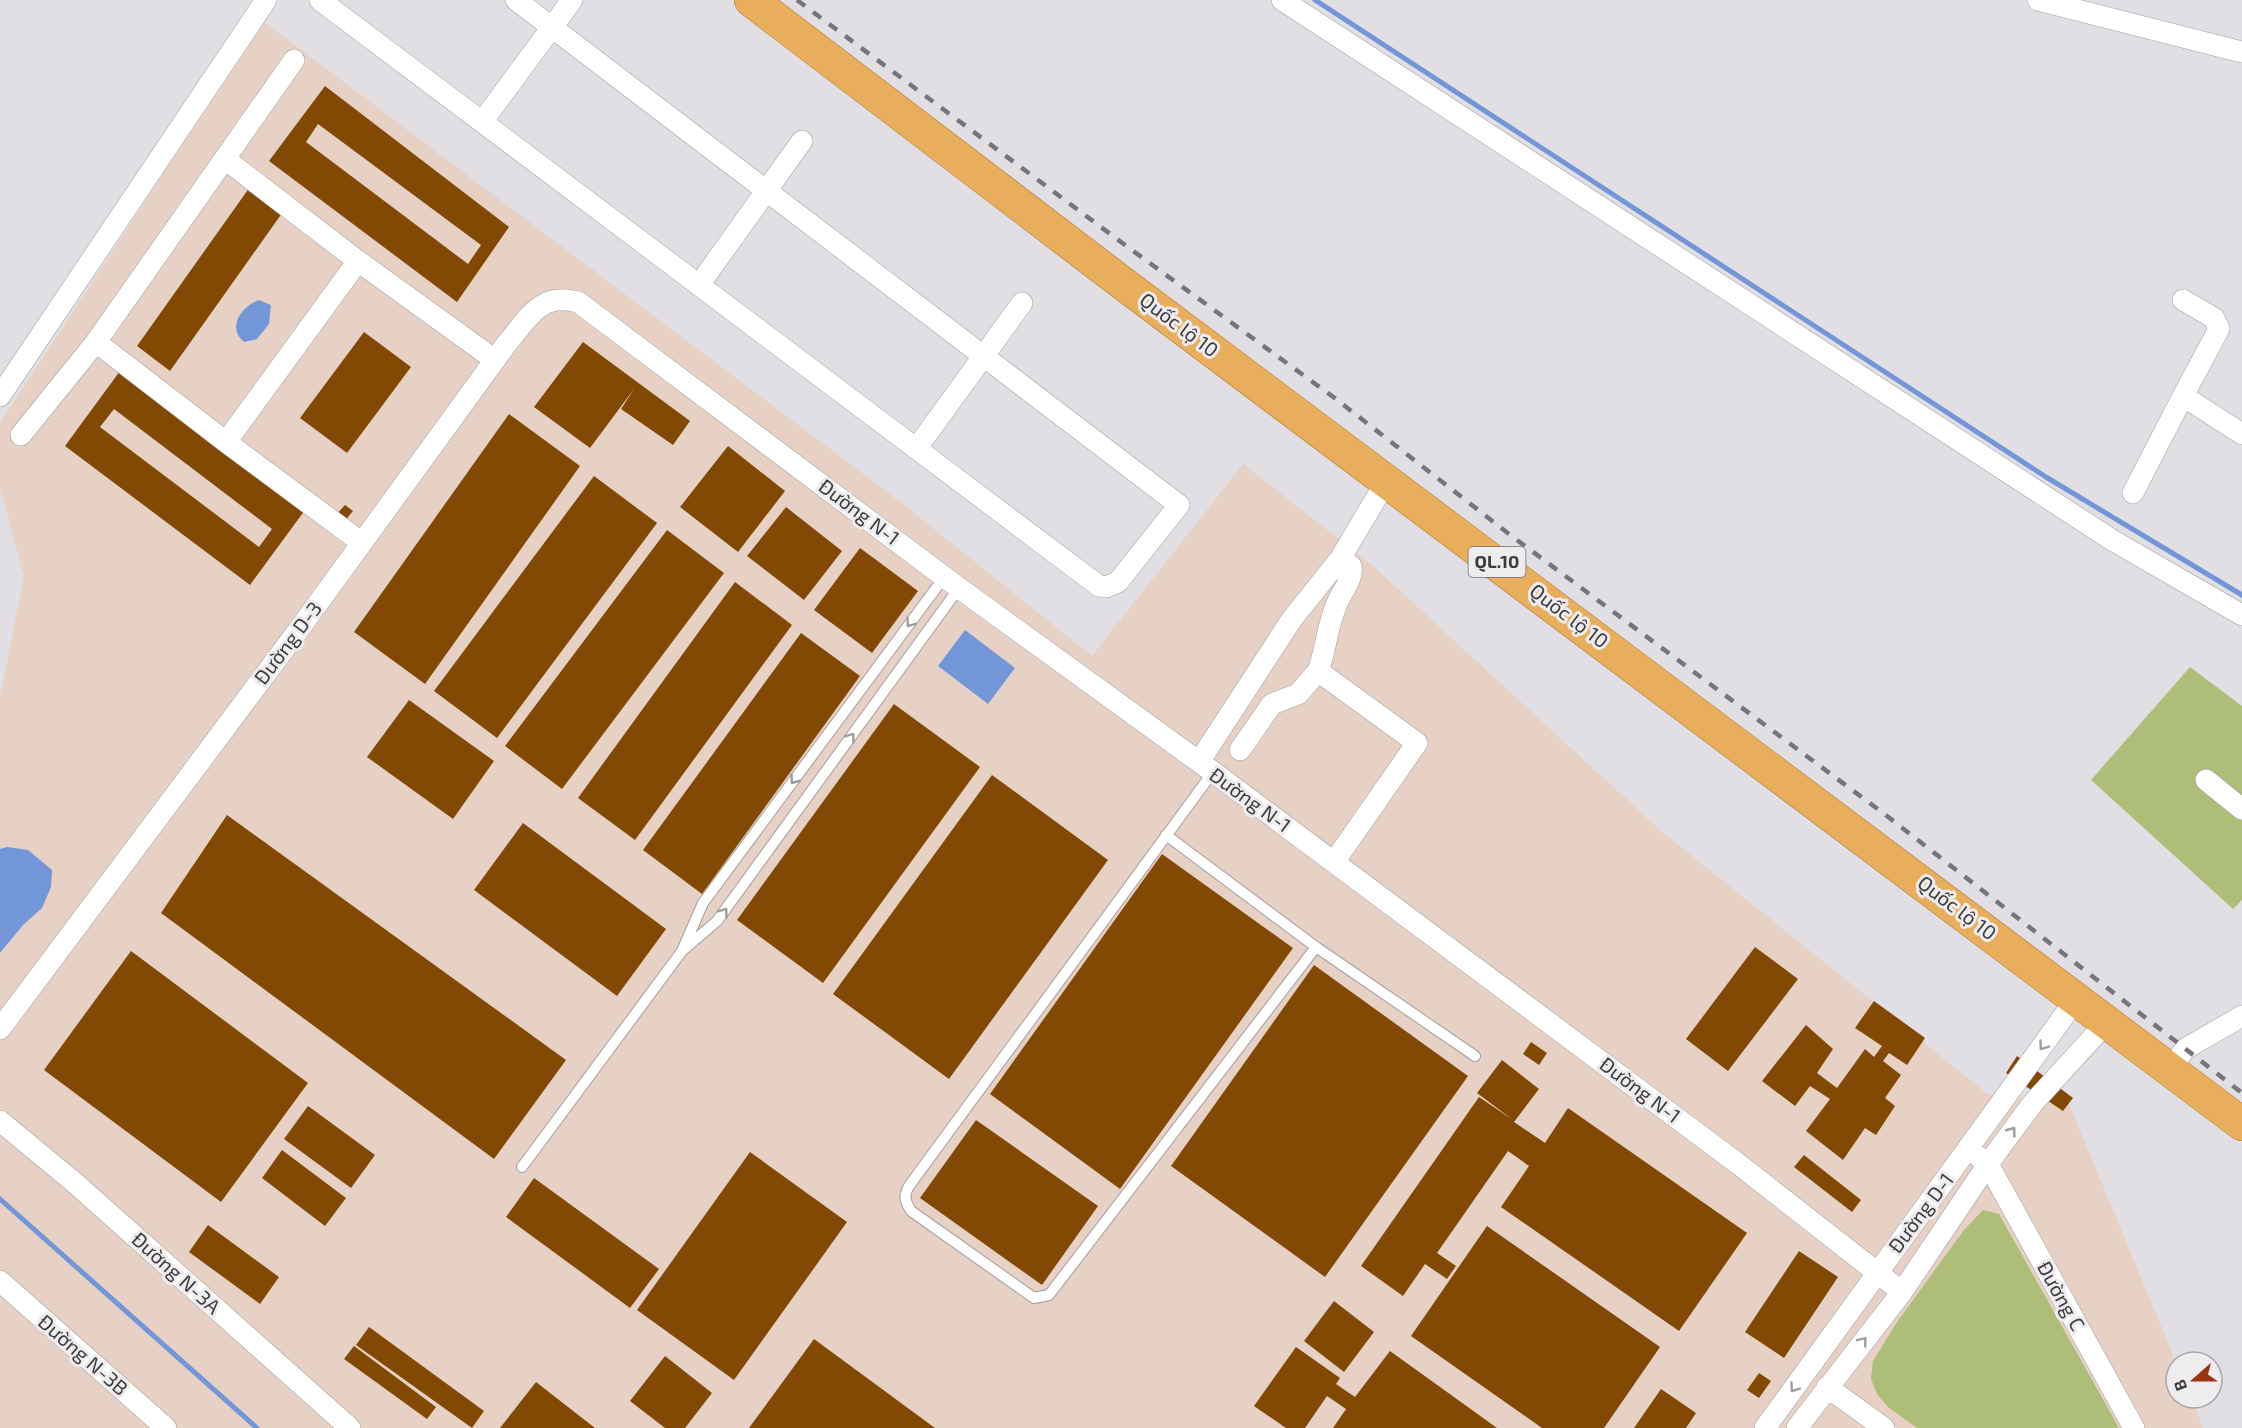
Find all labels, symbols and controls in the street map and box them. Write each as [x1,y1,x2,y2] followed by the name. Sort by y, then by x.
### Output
[1136,287,1224,362] street label: Quốc lộ 10
[815,473,905,549] street label: Đường N-1
[1468,547,1526,577] road number: QL.10
[1526,578,1614,653] street label: Quốc lộ 10
[248,596,326,689] street label: Đường D-3
[906,617,917,628] one-way arrow
[844,732,855,743] one-way arrow
[1205,762,1296,837] street label: Đường N-1
[790,773,801,784] one-way arrow
[1914,870,2002,945] street label: Quốc lộ 10
[717,907,728,918] one-way arrow
[2039,1039,2050,1050] one-way arrow
[1596,1051,1686,1127] street label: Đường N-1
[2005,1126,2016,1137] one-way arrow
[1882,1168,1958,1257] street label: Đường D-1
[127,1226,226,1319] street label: Đường N-3A
[2033,1257,2091,1334] street label: Đường C
[34,1309,133,1400] street label: Đường N-3B
[1856,1337,1867,1348] one-way arrow
[2164,1350,2224,1410] north arrow
[2169,1377,2190,1394] text: B
[1790,1381,1801,1392] one-way arrow

